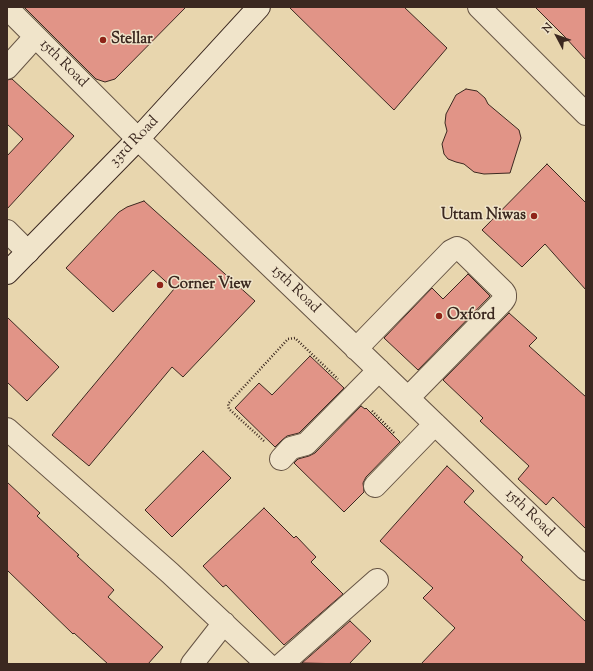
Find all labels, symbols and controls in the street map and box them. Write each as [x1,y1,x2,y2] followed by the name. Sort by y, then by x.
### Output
[537,16,577,56] north arrow
[539,20,557,37] text: N
[111,31,153,49] place label: Stellar
[98,35,108,45] marker: Stellar
[35,36,91,92] street label: 15th Road
[107,113,163,171] street label: 33rd Road
[441,207,526,225] place label: Uttam Niwas
[529,211,539,221] marker: Uttam Niwas
[267,262,323,318] street label: 15th Road
[168,276,251,294] place label: Corner View
[155,280,165,290] marker: Corner View
[447,307,495,325] place label: Oxford
[434,311,444,321] marker: Oxford
[501,486,557,542] street label: 15th Road

